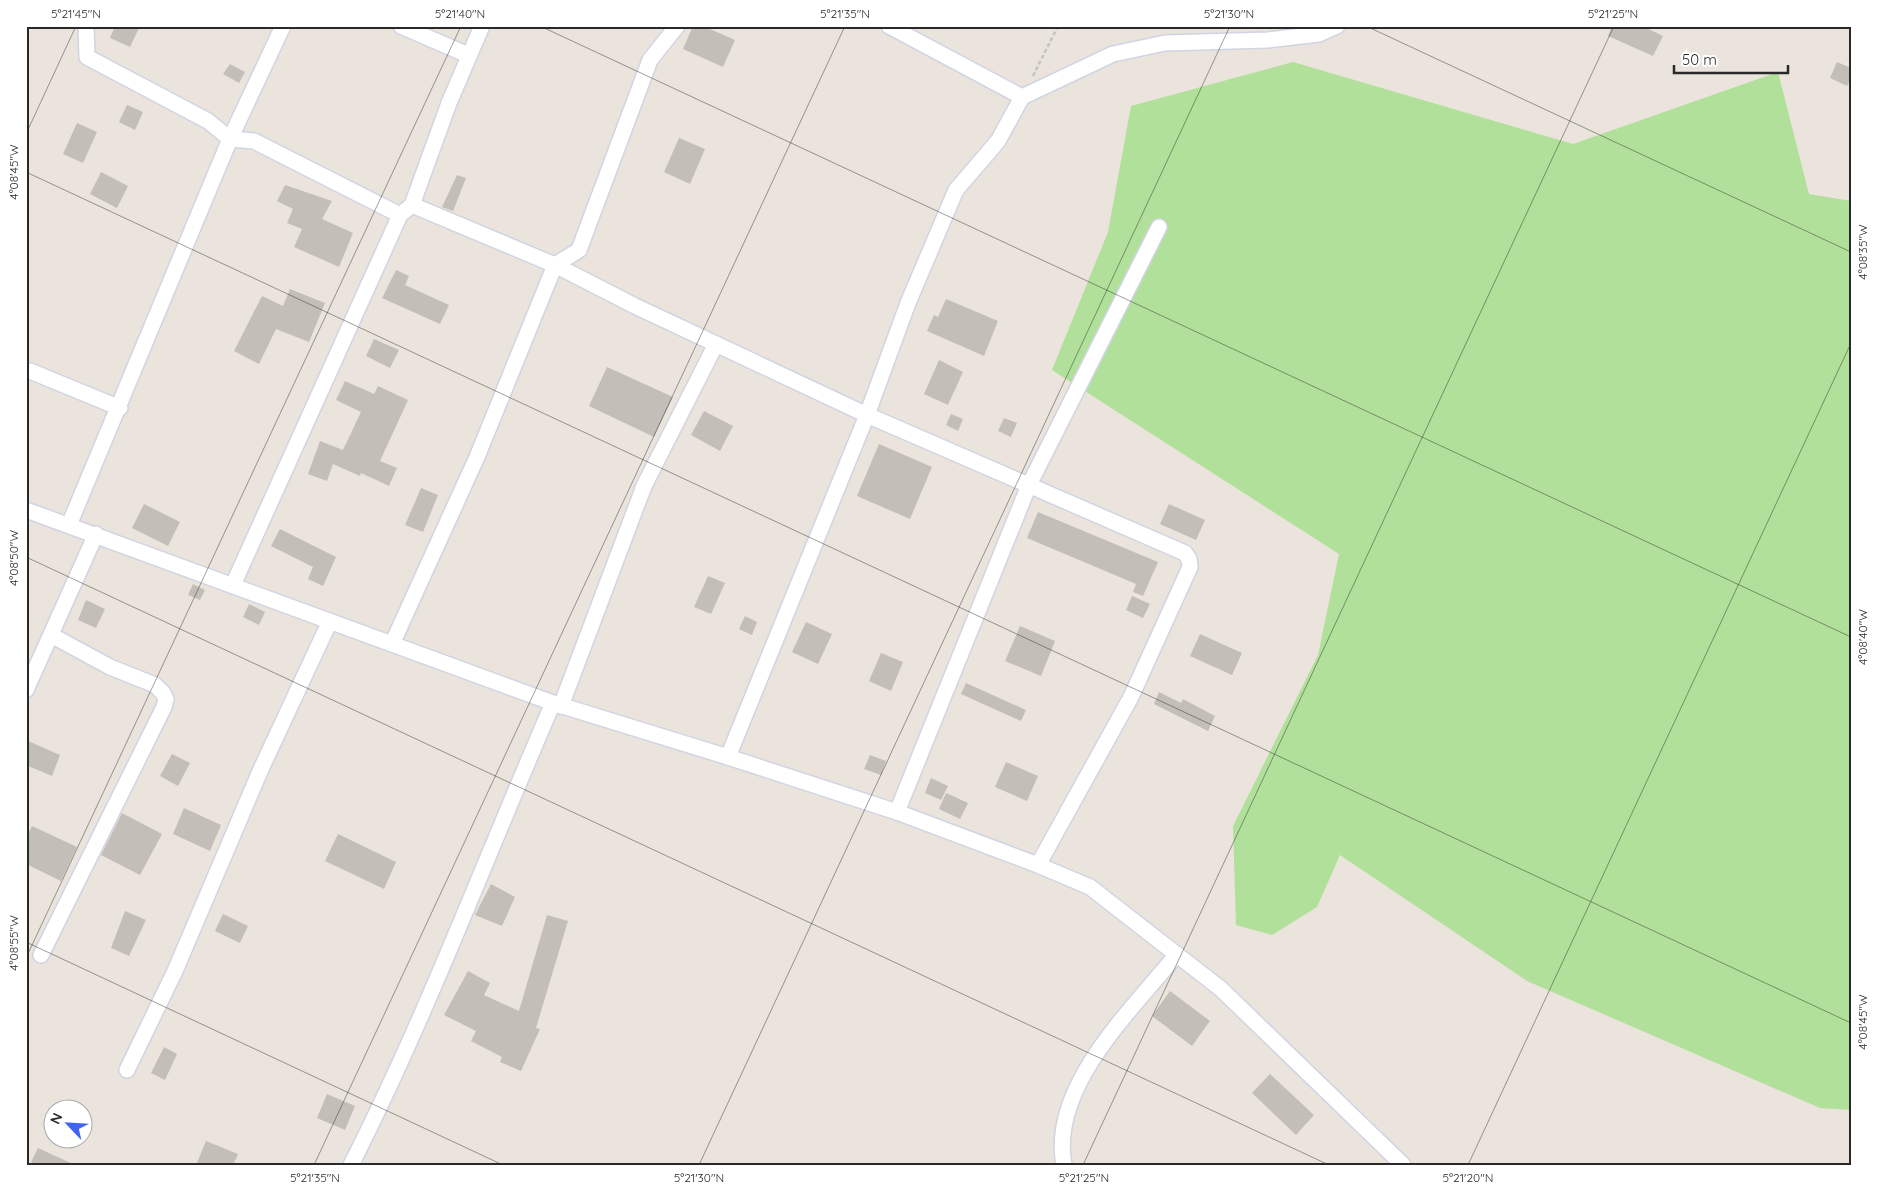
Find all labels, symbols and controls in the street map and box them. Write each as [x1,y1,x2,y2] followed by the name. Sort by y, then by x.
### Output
[51,6,101,21] text: 5°21'45"N
[435,6,485,21] text: 5°21'40"N
[820,6,870,21] text: 5°21'35"N
[1204,6,1254,21] text: 5°21'30"N
[1588,6,1638,21] text: 5°21'25"N
[1674,42,1788,74] scale bar
[1682,50,1717,69] text: 50 m
[6,144,21,200] text: 4°08'45"W
[1855,224,1870,280] text: 4°08'35"W
[6,530,21,586] text: 4°08'50"W
[1855,609,1870,665] text: 4°08'40"W
[6,915,21,971] text: 4°08'55"W
[1855,994,1870,1050] text: 4°08'45"W
[42,1098,92,1148] north arrow
[46,1110,67,1127] text: N
[290,1170,340,1185] text: 5°21'35"N
[674,1170,724,1185] text: 5°21'30"N
[1059,1170,1109,1185] text: 5°21'25"N
[1442,1170,1494,1185] text: 5°21'20"N

